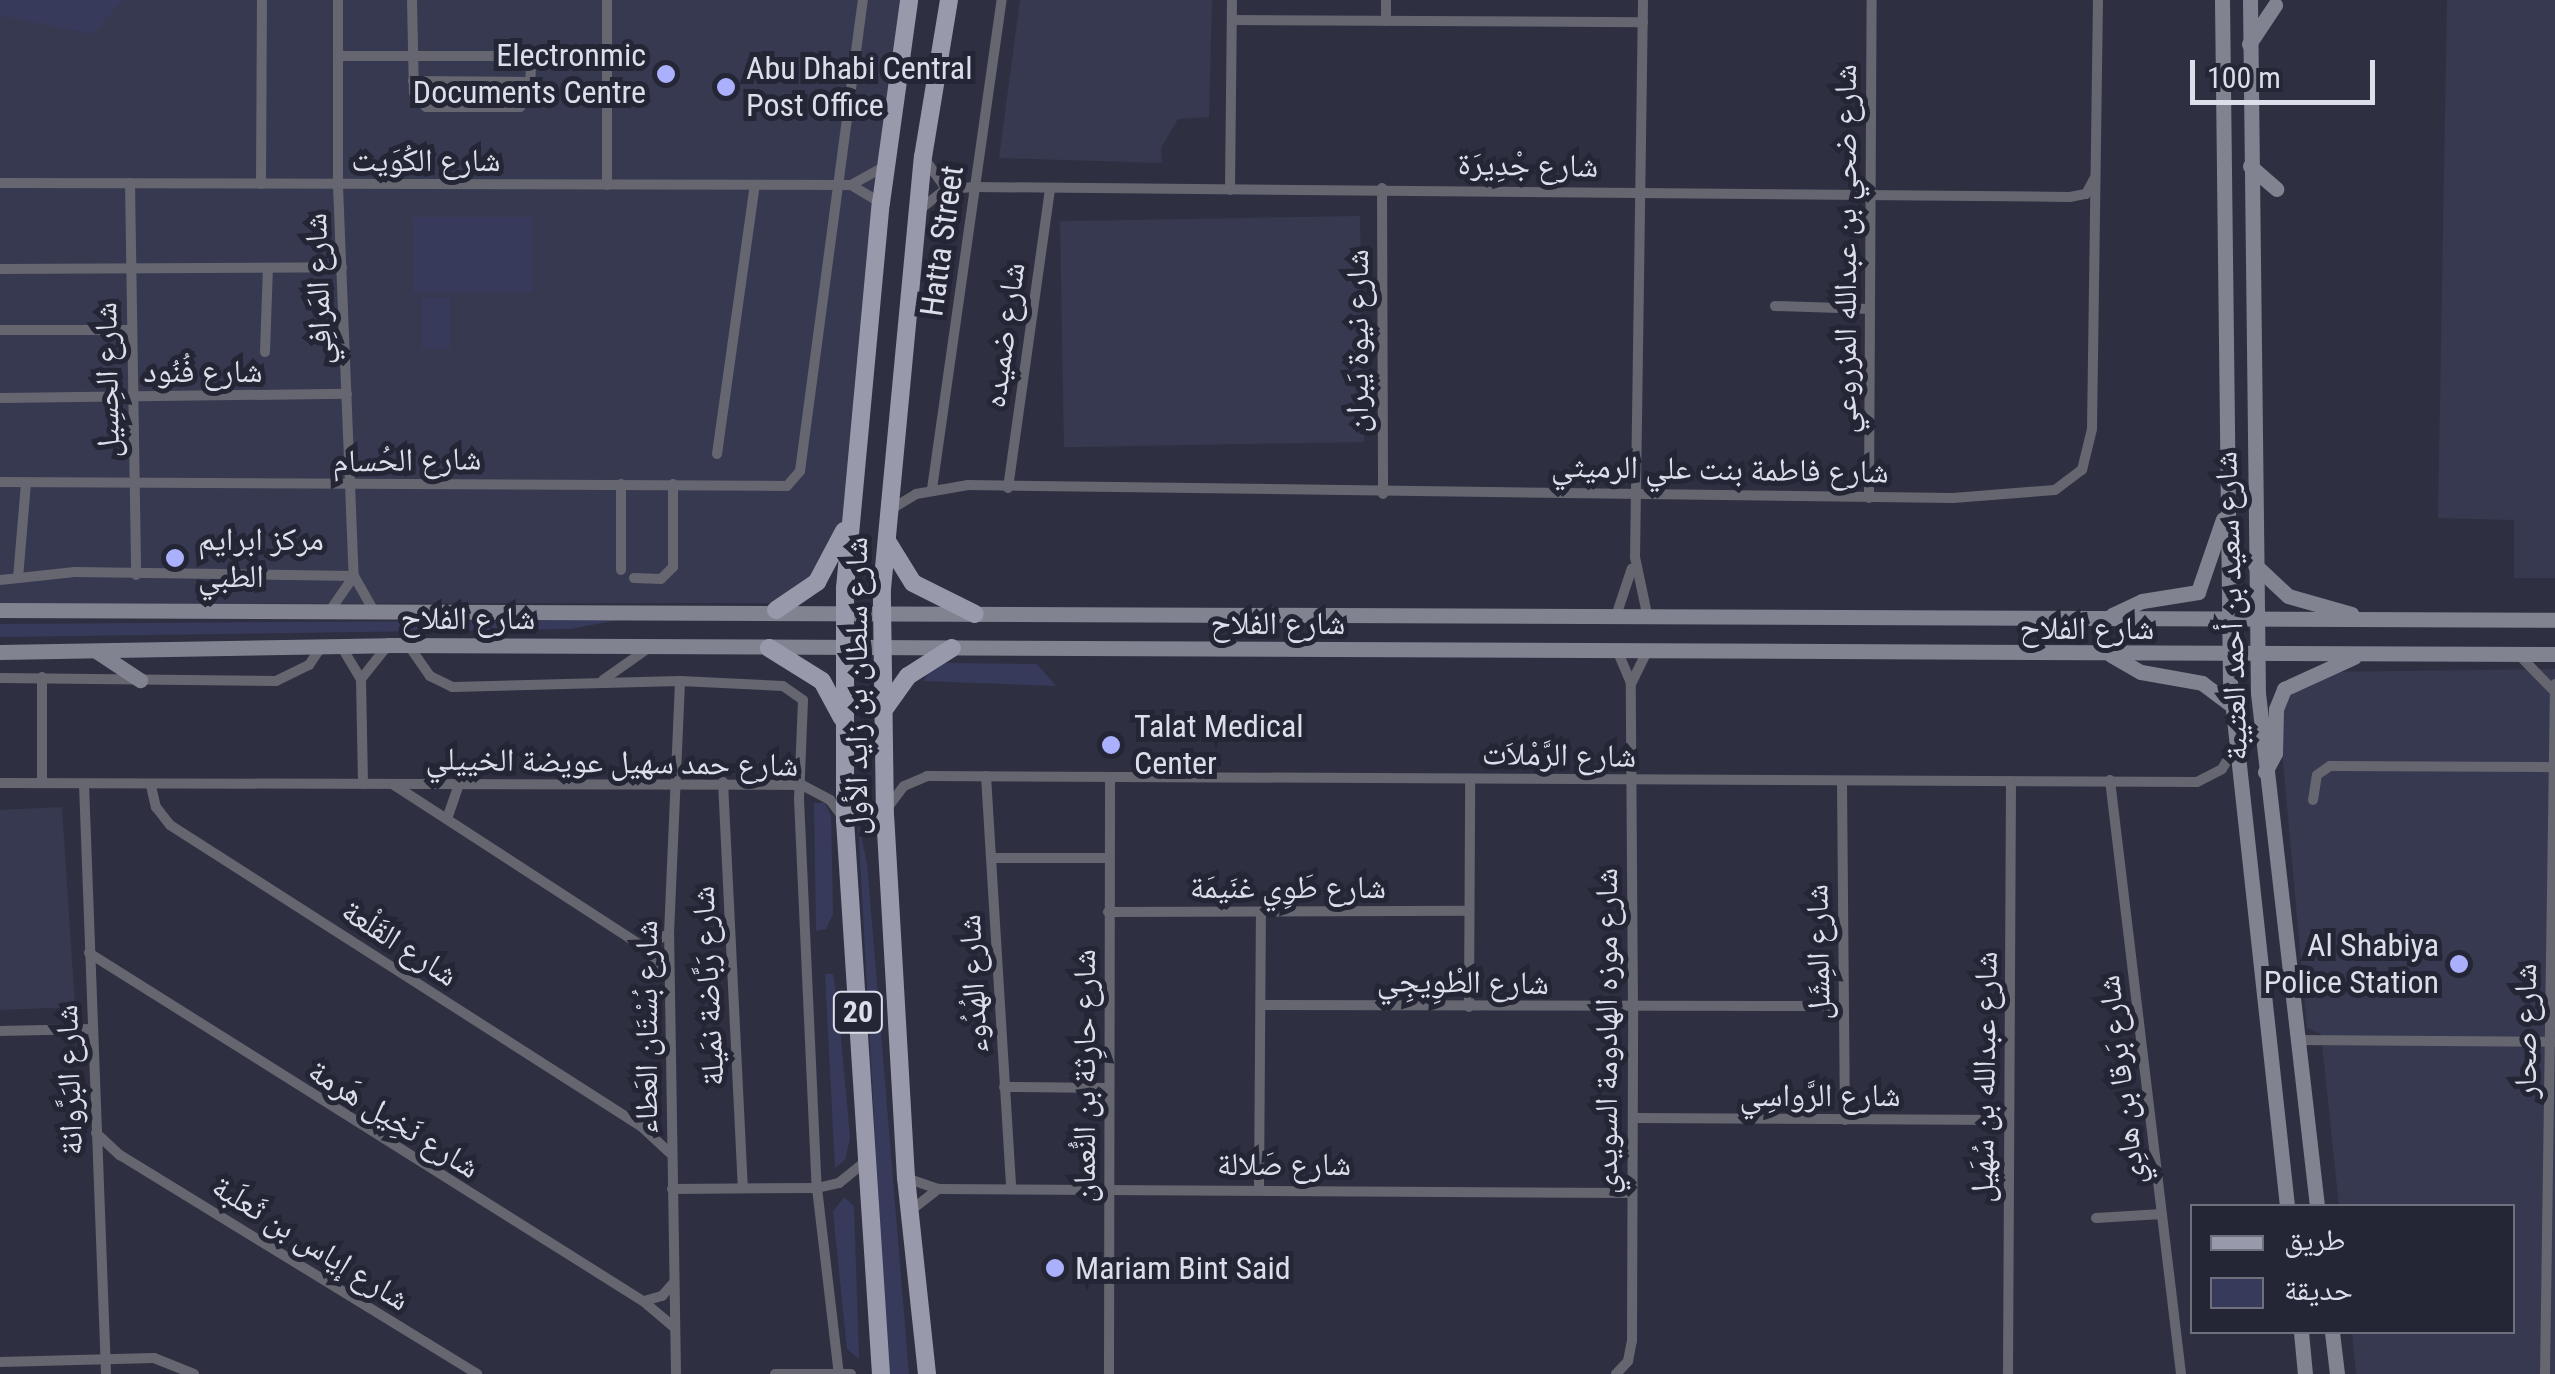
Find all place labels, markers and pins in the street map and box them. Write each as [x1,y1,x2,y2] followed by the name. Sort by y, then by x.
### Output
[413,37,646,112] place label: Electronmic Documents Centre
[746,50,972,125] place label: Abu Dhabi Central Post Office
[655,63,677,85] marker: Electronmic Documents Centre
[715,76,737,98] marker: Abu Dhabi Central Post Office
[198,521,324,596] place label: مركز ابرايم الطبي
[162,545,188,571] marker: مركز ابرايم الطبي
[1134,708,1304,783] place label: Talat Medical Center
[1098,732,1124,758] marker: Talat Medical Center
[2264,927,2439,1002] place label: Al Shabiya Police Station
[2448,953,2470,975] marker: Al Shabiya Police Station
[1075,1249,1291,1287] place label: Mariam Bint Said
[1044,1257,1066,1279] marker: Mariam Bint Said

